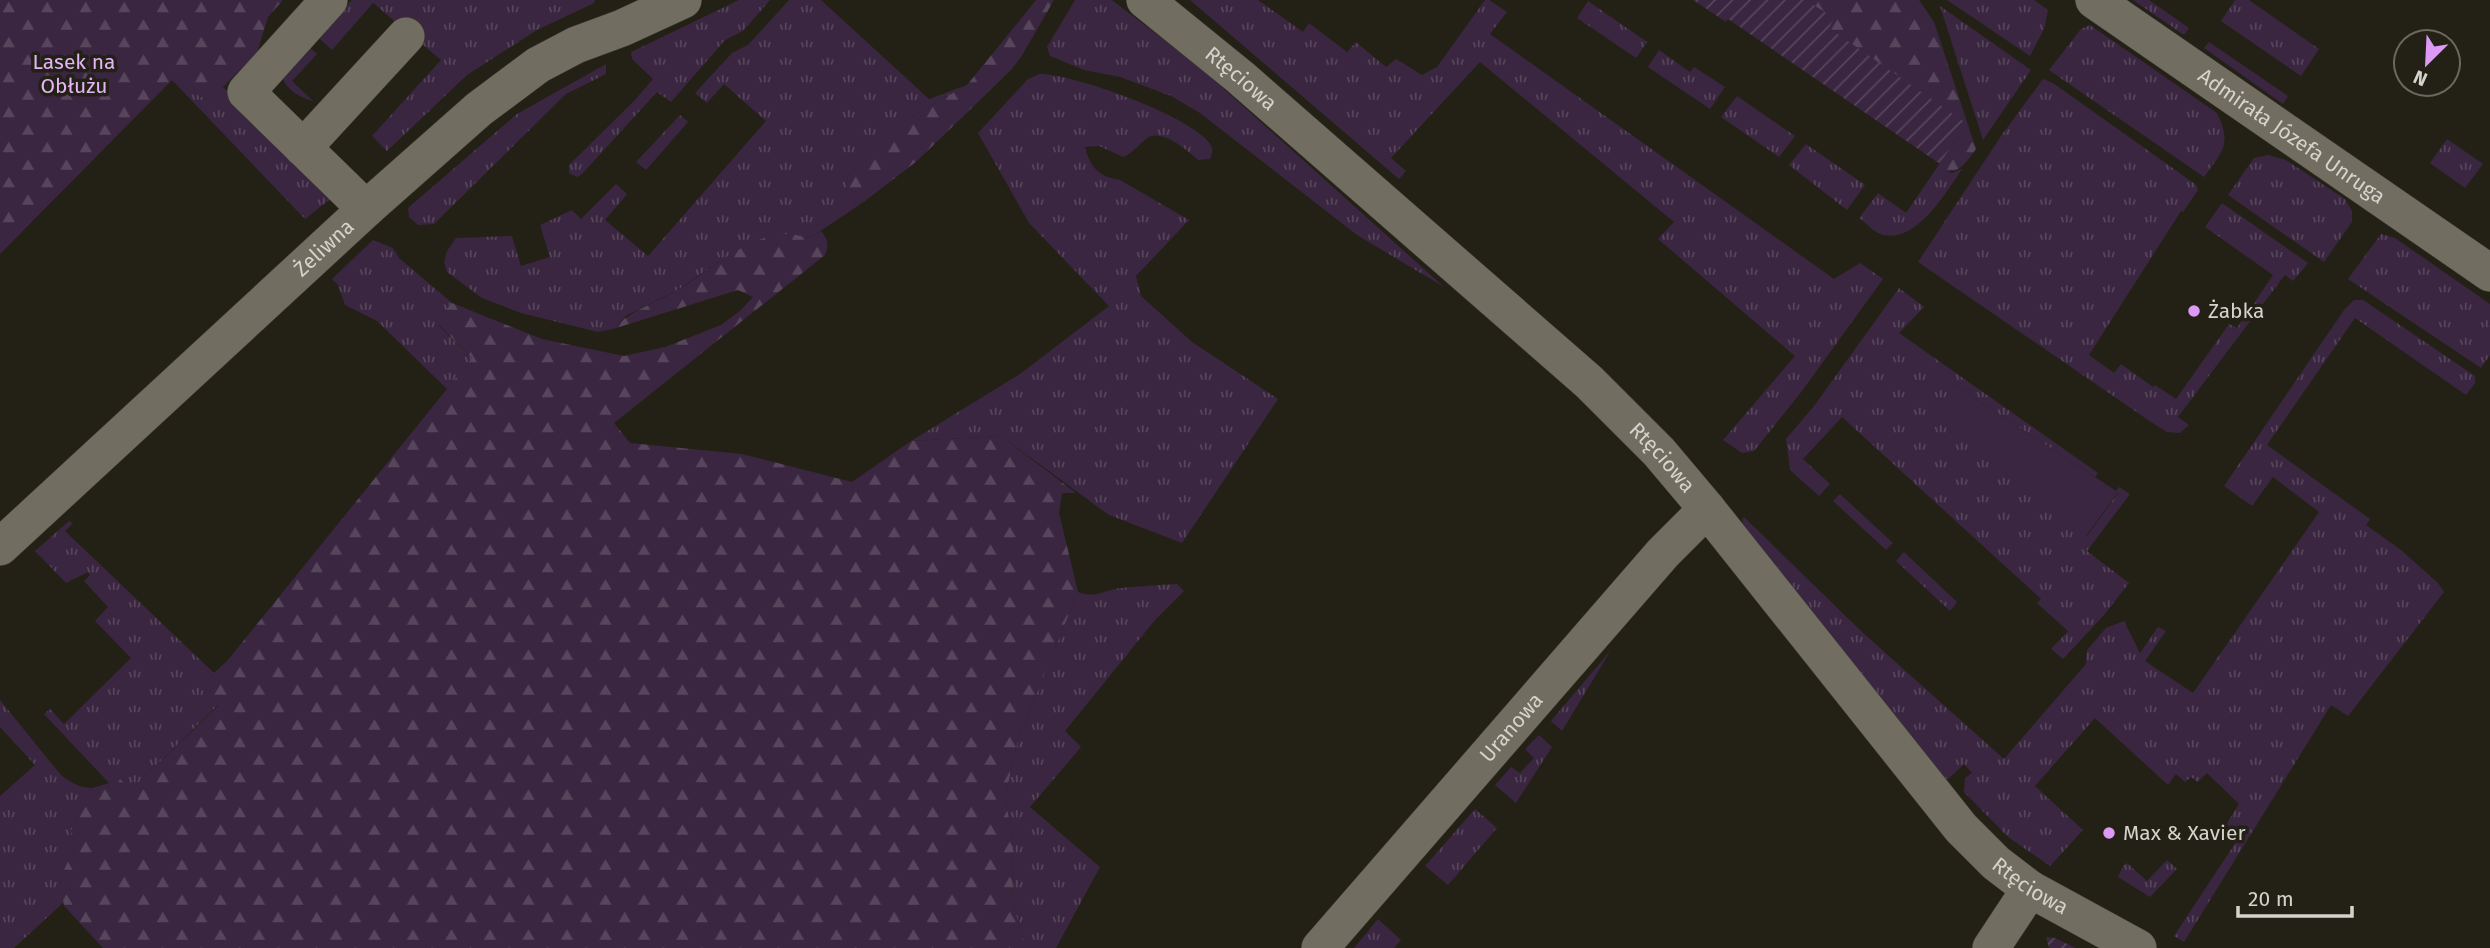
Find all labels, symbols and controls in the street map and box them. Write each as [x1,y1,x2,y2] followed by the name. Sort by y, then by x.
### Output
[2392,28,2462,98] north arrow
[1200,41,1282,116] street label: Rtęciowa
[33,49,115,99] park label: Lasek na Obłużu
[2193,63,2390,210] street label: Admirała Józefa Unruga
[2410,65,2431,91] text: N
[288,214,360,282] street label: Żeliwna
[2208,298,2264,324] place label: Żabka
[2186,303,2202,319] marker: Żabka
[1624,417,1701,498] street label: Rtęciowa
[1474,687,1549,768] street label: Uranowa
[2123,820,2246,846] place label: Max & Xavier
[2101,825,2117,841] marker: Max & Xavier
[1987,852,2073,920] street label: Rtęciowa
[2238,874,2352,918] scale bar
[2248,886,2294,912] text: 20 m

